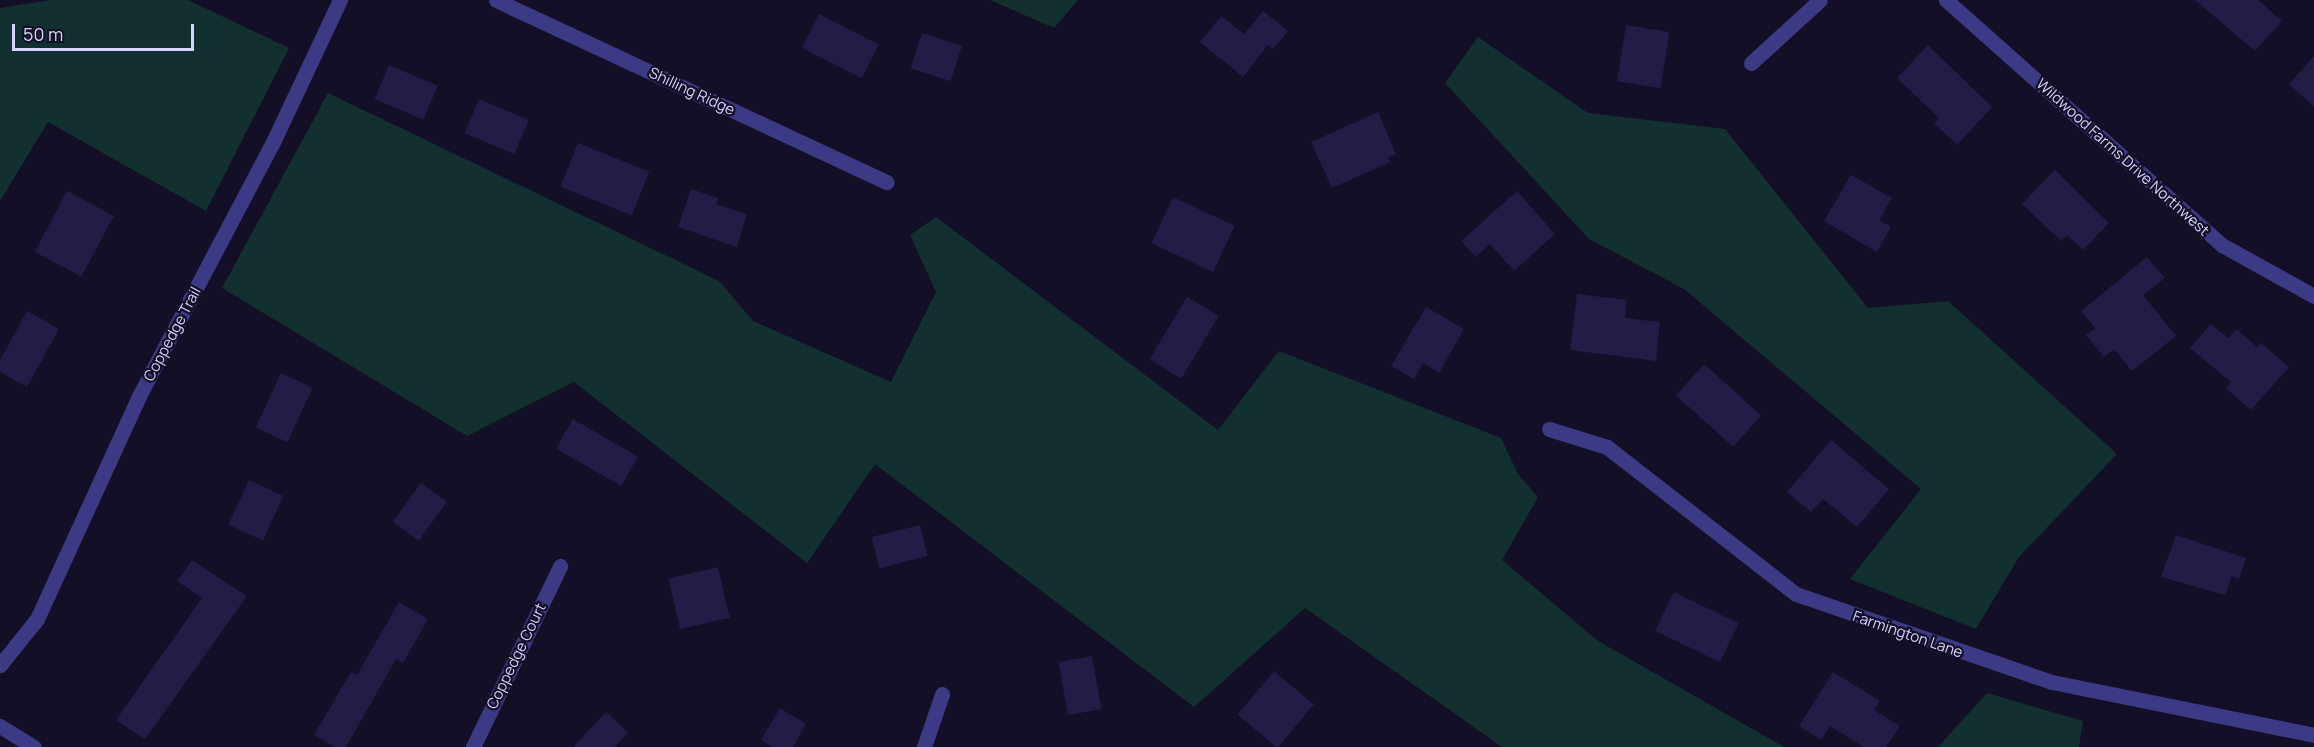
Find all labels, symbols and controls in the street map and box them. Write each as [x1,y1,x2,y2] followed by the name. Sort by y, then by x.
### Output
[15,12,196,50] scale bar
[23,22,63,46] text: 50 m
[646,63,738,119] street label: Shilling Ridge
[2033,75,2213,239] street label: Wildwood Farms Drive Northwest
[140,284,204,384] street label: Coppedge Trail
[483,600,549,712] street label: Coppedge Court
[1851,607,1965,661] street label: Farmington Lane

